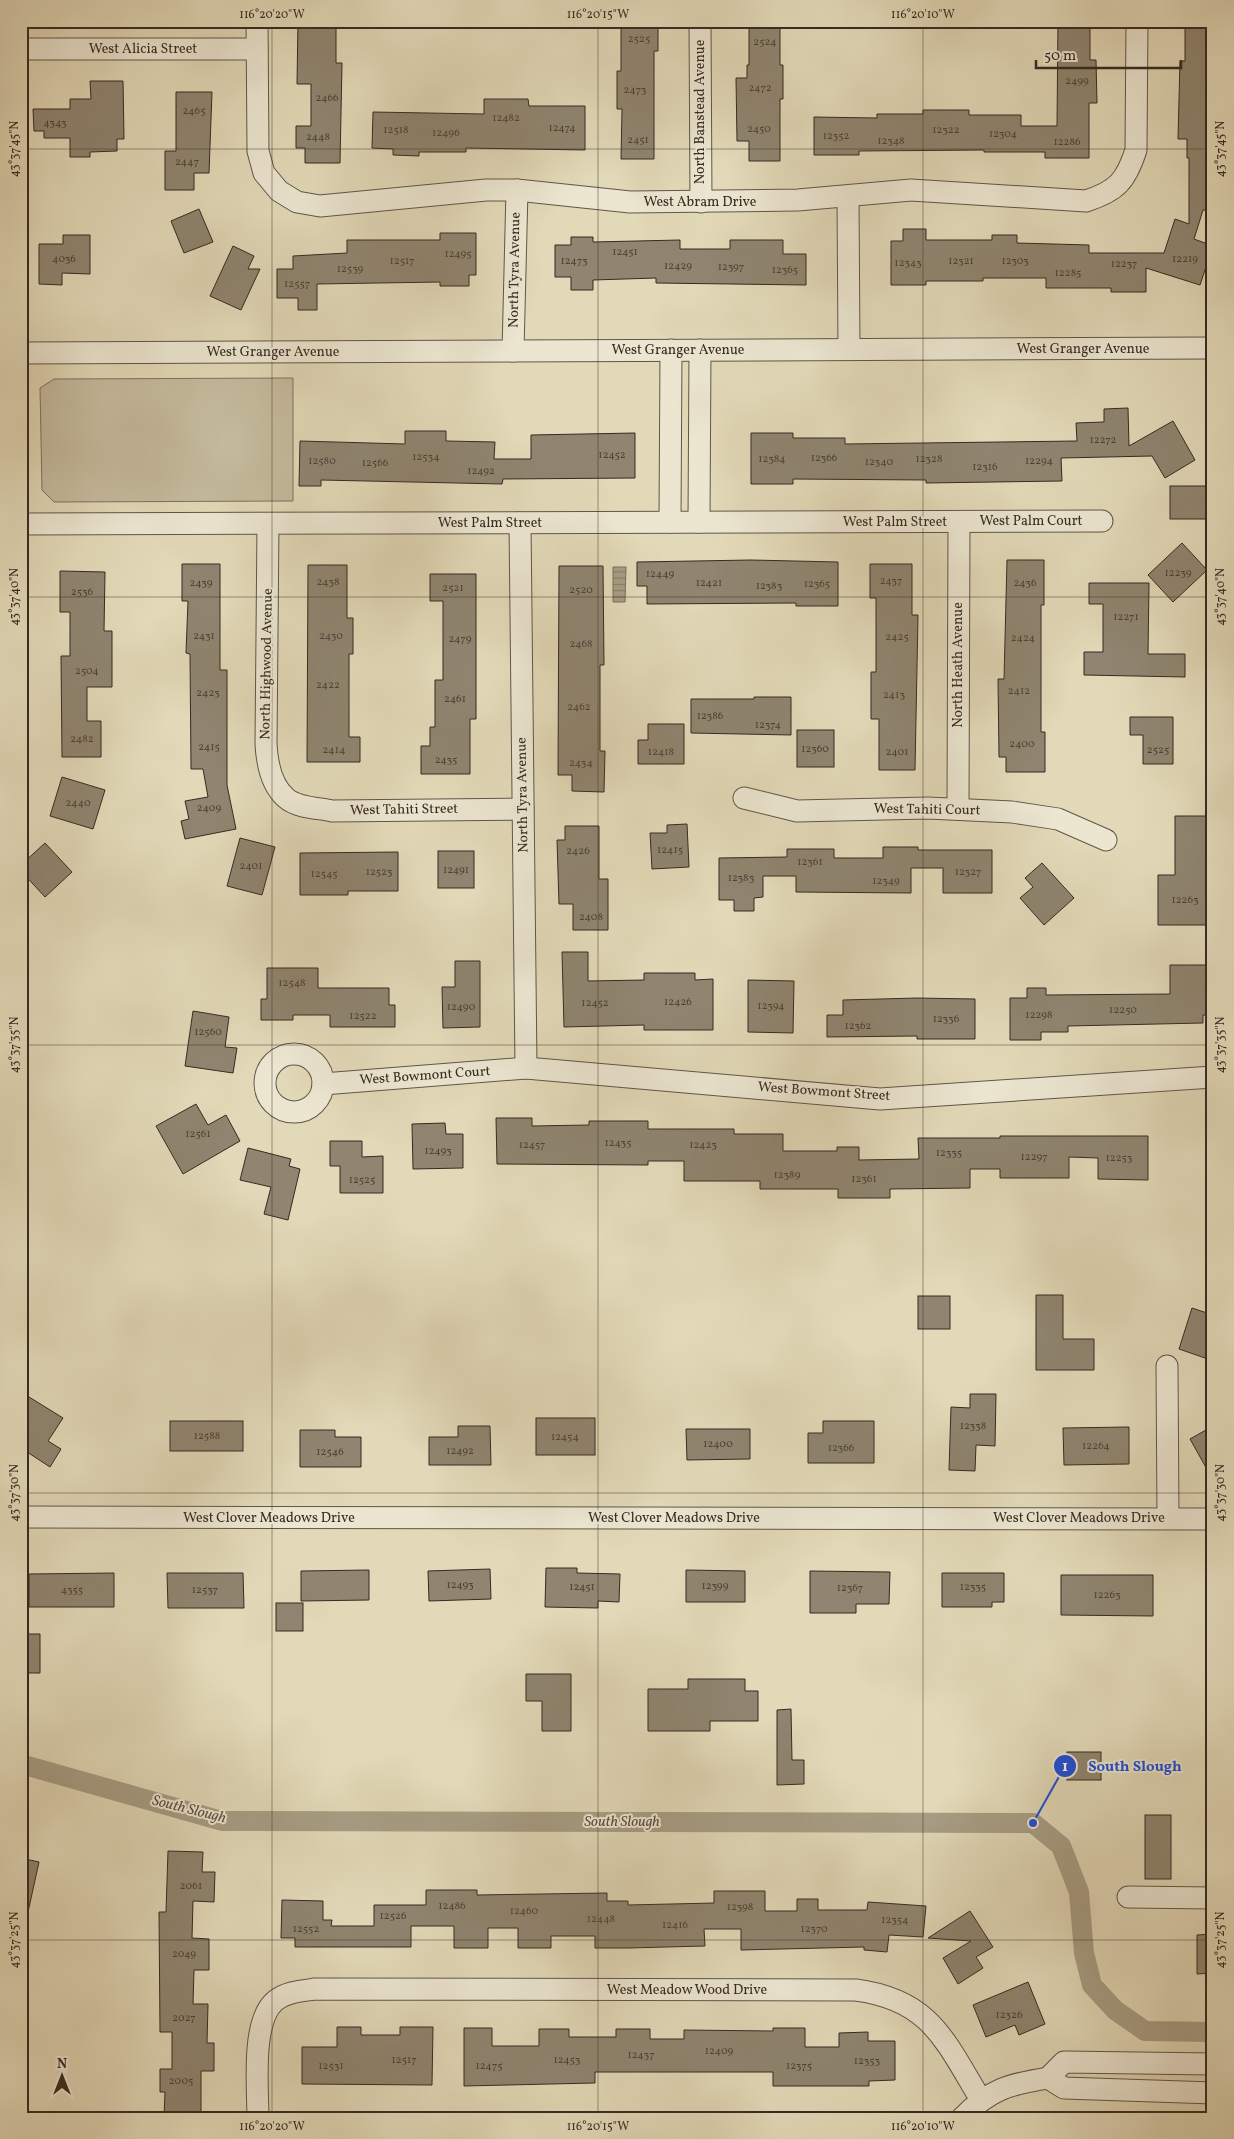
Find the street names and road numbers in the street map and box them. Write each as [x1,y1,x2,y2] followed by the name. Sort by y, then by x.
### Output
[691,39,710,184] street label: North Banstead Avenue
[89,40,197,59] street label: West Alicia Street
[644,193,757,212] street label: West Abram Drive
[504,212,526,328] street label: North Tyra Avenue
[1017,340,1150,359] street label: West Granger Avenue
[612,341,745,360] street label: West Granger Avenue
[207,343,340,362] street label: West Granger Avenue
[979,512,1083,531] street label: West Palm Court
[843,513,947,532] street label: West Palm Street
[438,514,542,533] street label: West Palm Street
[256,588,278,740] street label: North Highwood Avenue
[949,602,968,728] street label: North Heath Avenue
[512,737,534,853] street label: North Tyra Avenue
[350,800,458,820] street label: West Tahiti Street
[873,800,981,820] street label: West Tahiti Court
[359,1062,491,1090] street label: West Bowmont Court
[757,1078,891,1106] street label: West Bowmont Street
[183,1509,355,1528] street label: West Clover Meadows Drive
[588,1509,760,1528] street label: West Clover Meadows Drive
[993,1509,1165,1528] street label: West Clover Meadows Drive
[607,1981,768,2000] street label: West Meadow Wood Drive

